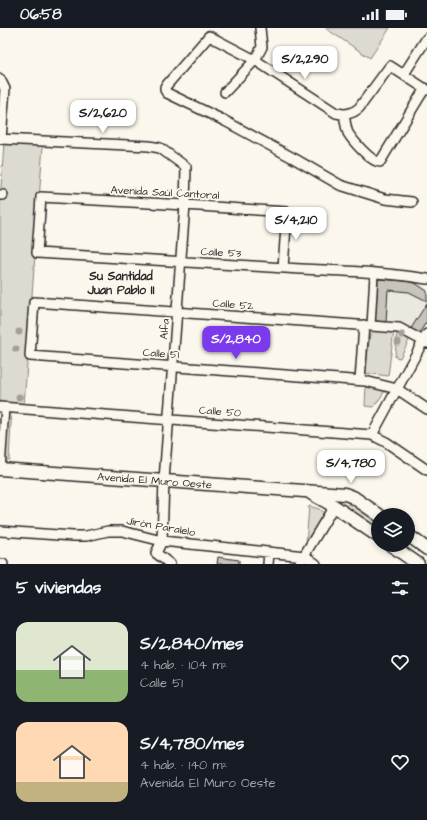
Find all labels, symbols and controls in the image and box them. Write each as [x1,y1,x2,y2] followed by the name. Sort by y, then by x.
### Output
[20,4,62,25] text: 06:58
[268,46,342,80] pin: S/2,290
[281,50,329,68] text: S/2,290
[66,100,140,134] pin: S/2,620
[79,104,127,122] text: S/2,620
[110,182,220,203] street label: Avenida Saúl Cantoral
[259,207,333,241] pin: S/4,210
[275,211,317,229] text: S/4,210
[200,244,242,261] street label: Calle 53
[87,268,155,299] district label: Su Santidad Juan Pablo II
[212,296,255,313] street label: Calle 52
[156,318,173,340] street label: Alfa
[199,326,273,360] pin: S/2,840
[211,330,261,348] text: S/2,840
[142,345,180,362] street label: Calle 51
[199,403,241,420] street label: Calle 50
[314,450,388,484] pin: S/4,780
[326,454,376,472] text: S/4,780
[97,469,212,492] street label: Avenida El Muro Oeste
[371,508,415,552] map controls
[371,508,415,552] button: layers
[125,513,197,540] street label: Jirón Paralelo
[16,576,101,600] text: 5 viviendas
[389,577,411,599] icon: filters
[140,632,243,656] text: S/2,840/mes
[48,638,96,686] icon: home
[389,651,411,673] icon: heart
[140,656,227,674] text: 4 hab. · 104 m²
[140,674,183,692] text: Calle 51
[140,732,244,756] text: S/4,780/mes
[48,738,96,786] icon: home
[389,751,411,773] icon: heart
[140,756,227,774] text: 4 hab. · 140 m²
[140,774,276,792] text: Avenida El Muro Oeste

